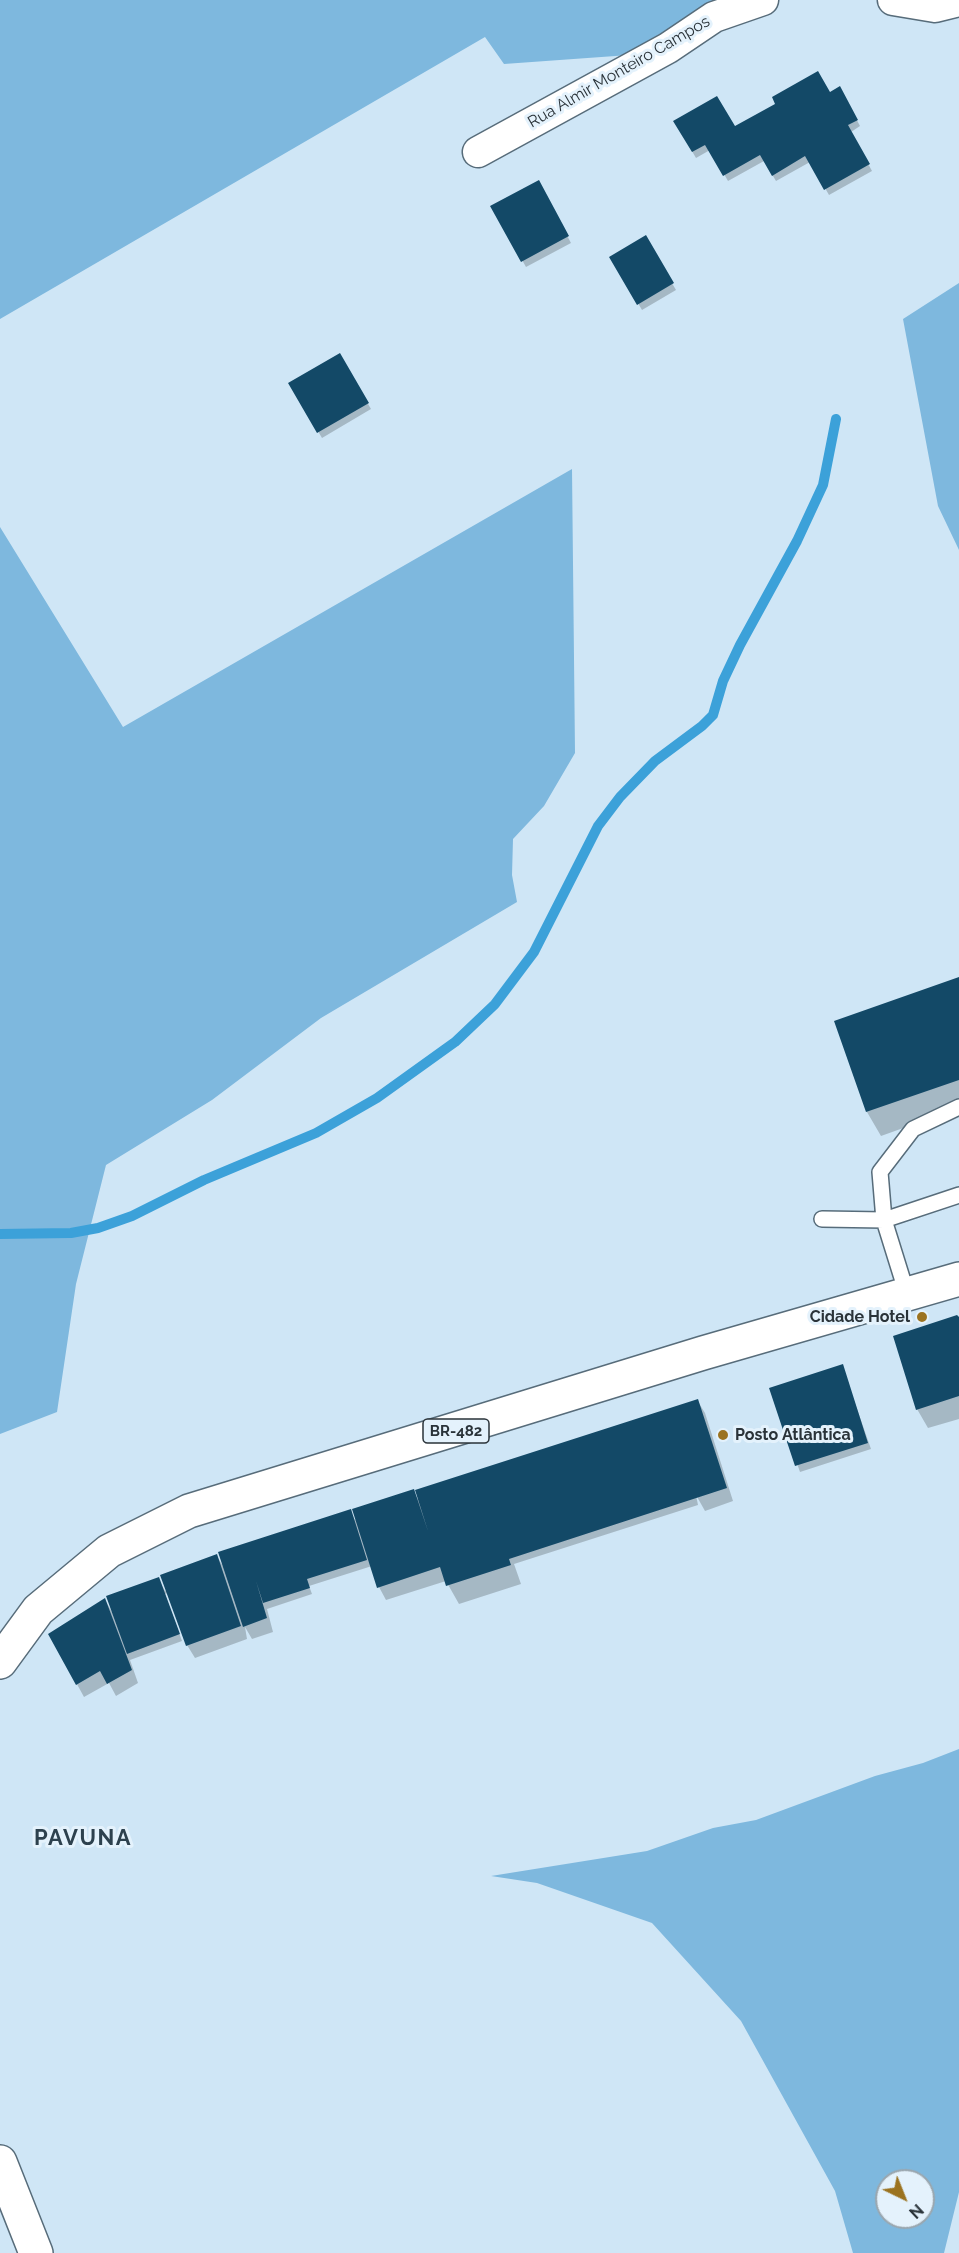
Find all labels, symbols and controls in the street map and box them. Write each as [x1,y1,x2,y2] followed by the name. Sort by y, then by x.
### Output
[525,12,713,132] street label: Rua Almir Monteiro Campos
[810,1307,910,1327] place label: Cidade Hotel
[915,1310,929,1324] marker: Cidade Hotel
[423,1419,489,1443] road number: BR-482
[735,1425,851,1445] place label: Posto Atlântica
[716,1428,730,1442] marker: Posto Atlântica
[34,1825,132,1851] district label: PAVUNA
[875,2169,935,2229] north arrow
[905,2200,927,2222] text: N

